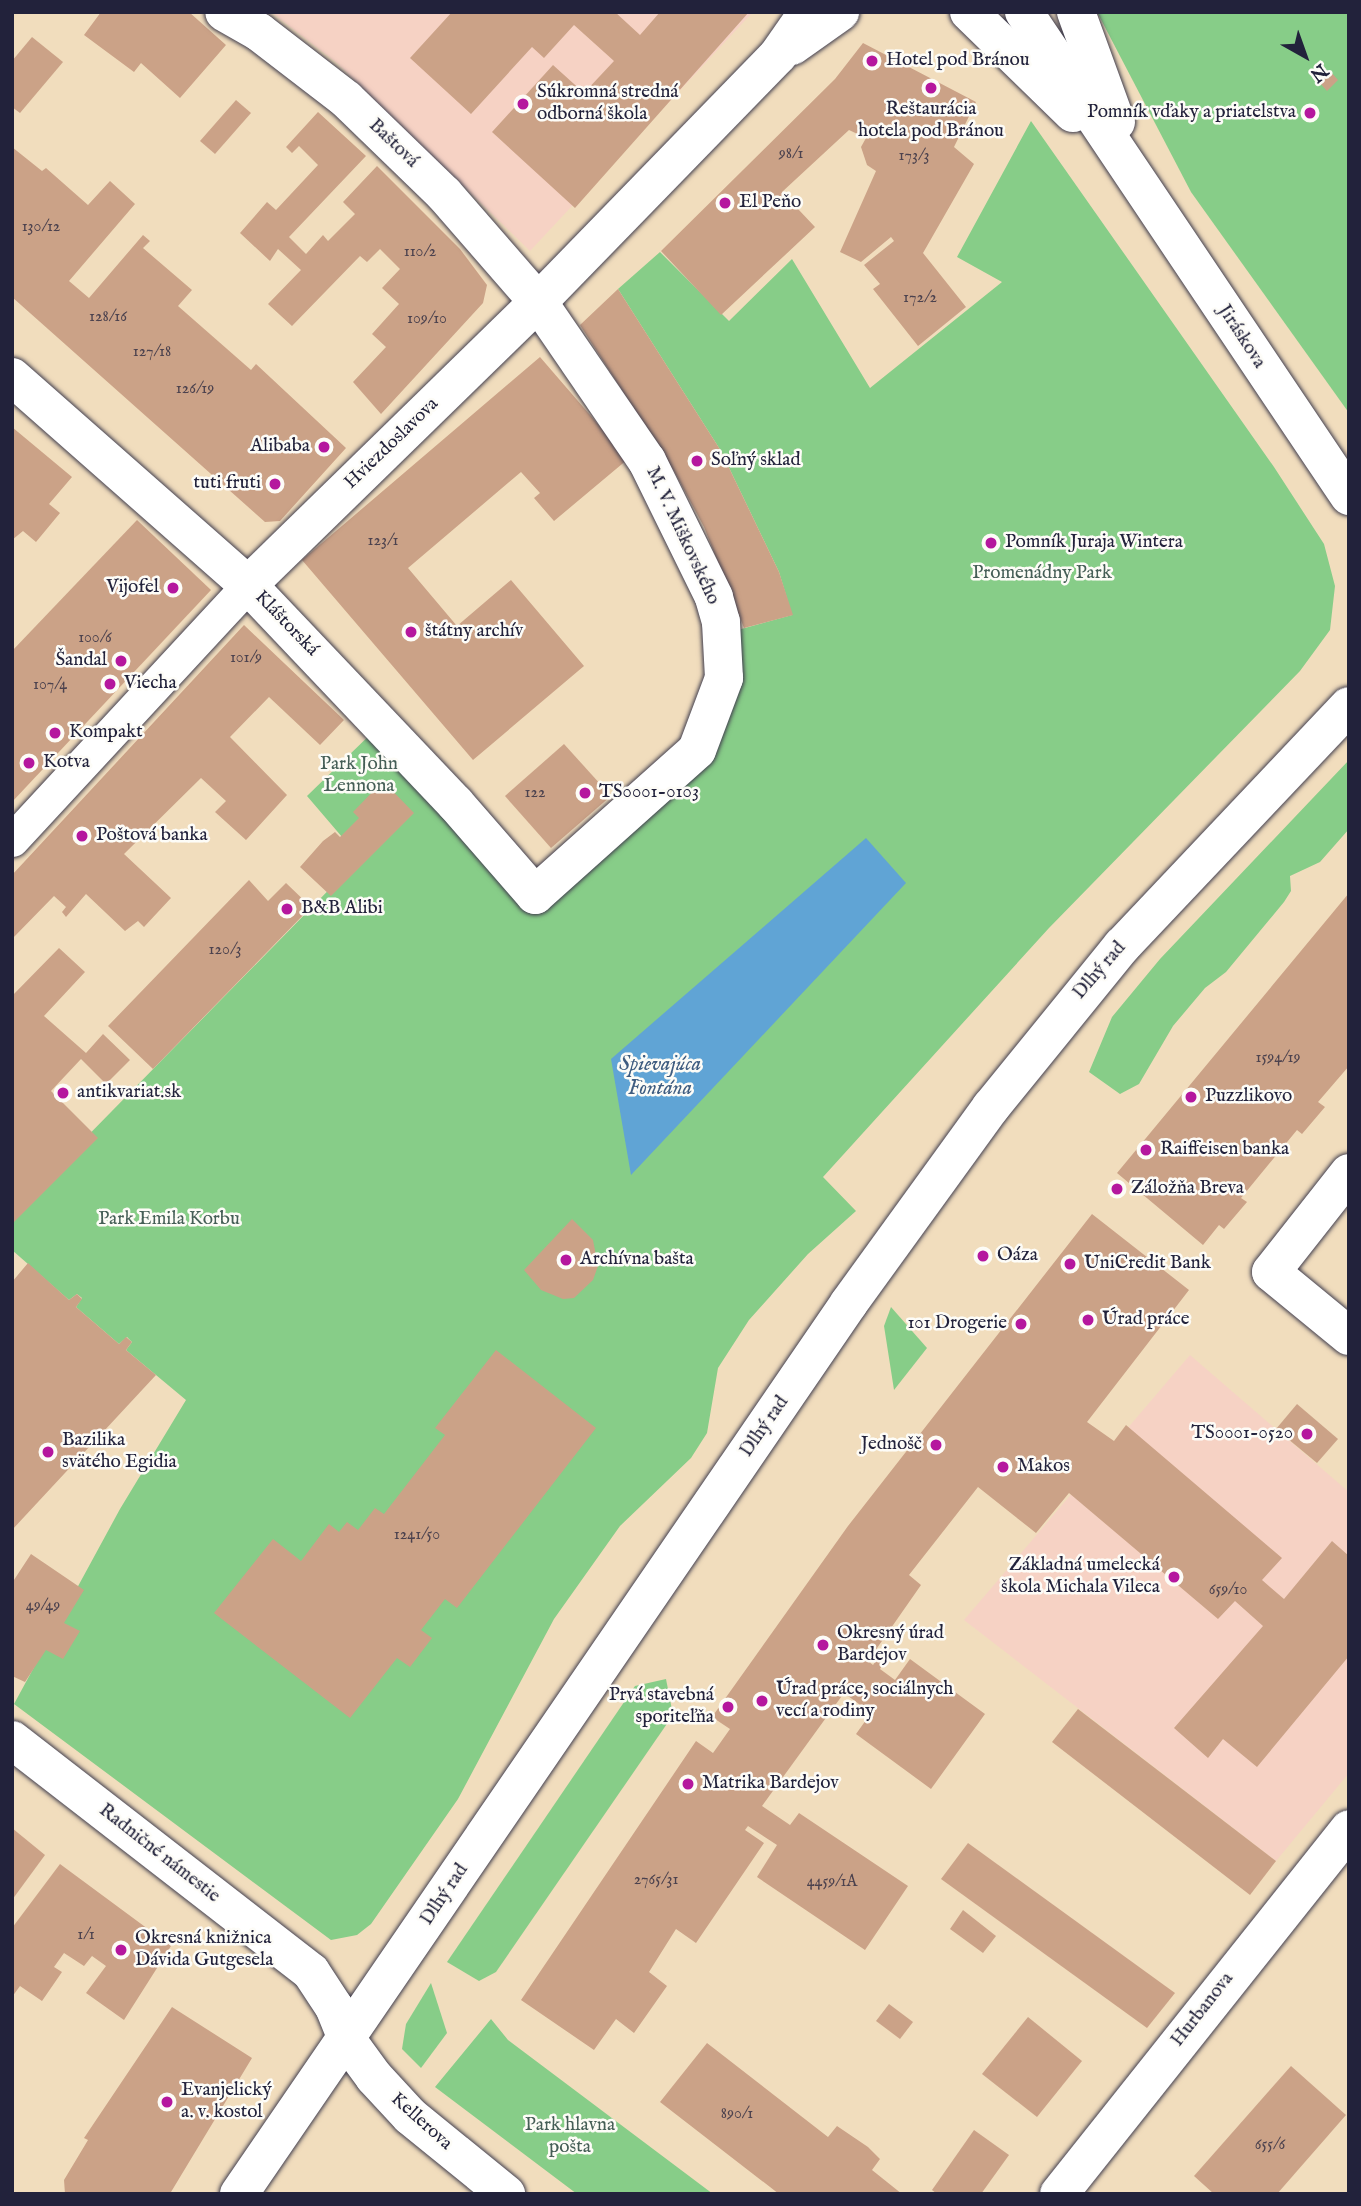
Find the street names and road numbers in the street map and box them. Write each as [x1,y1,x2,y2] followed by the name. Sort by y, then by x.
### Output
[363,115,423,173] street label: Baštová
[1212,301,1270,373] street label: Jiráskova
[340,393,444,495] street label: Hviezdoslavova
[640,463,724,609] street label: M. V. Miškovského
[249,586,323,662] street label: Kláštorská
[1069,937,1131,1005] street label: Dlhý rad
[736,1392,794,1462] street label: Dlhý rad
[94,1800,224,1908] street label: Radničné námestie
[416,1860,474,1930] street label: Dlhý rad
[1167,1968,1239,2052] street label: Hurbanova
[385,2088,457,2156] street label: Kellerova

